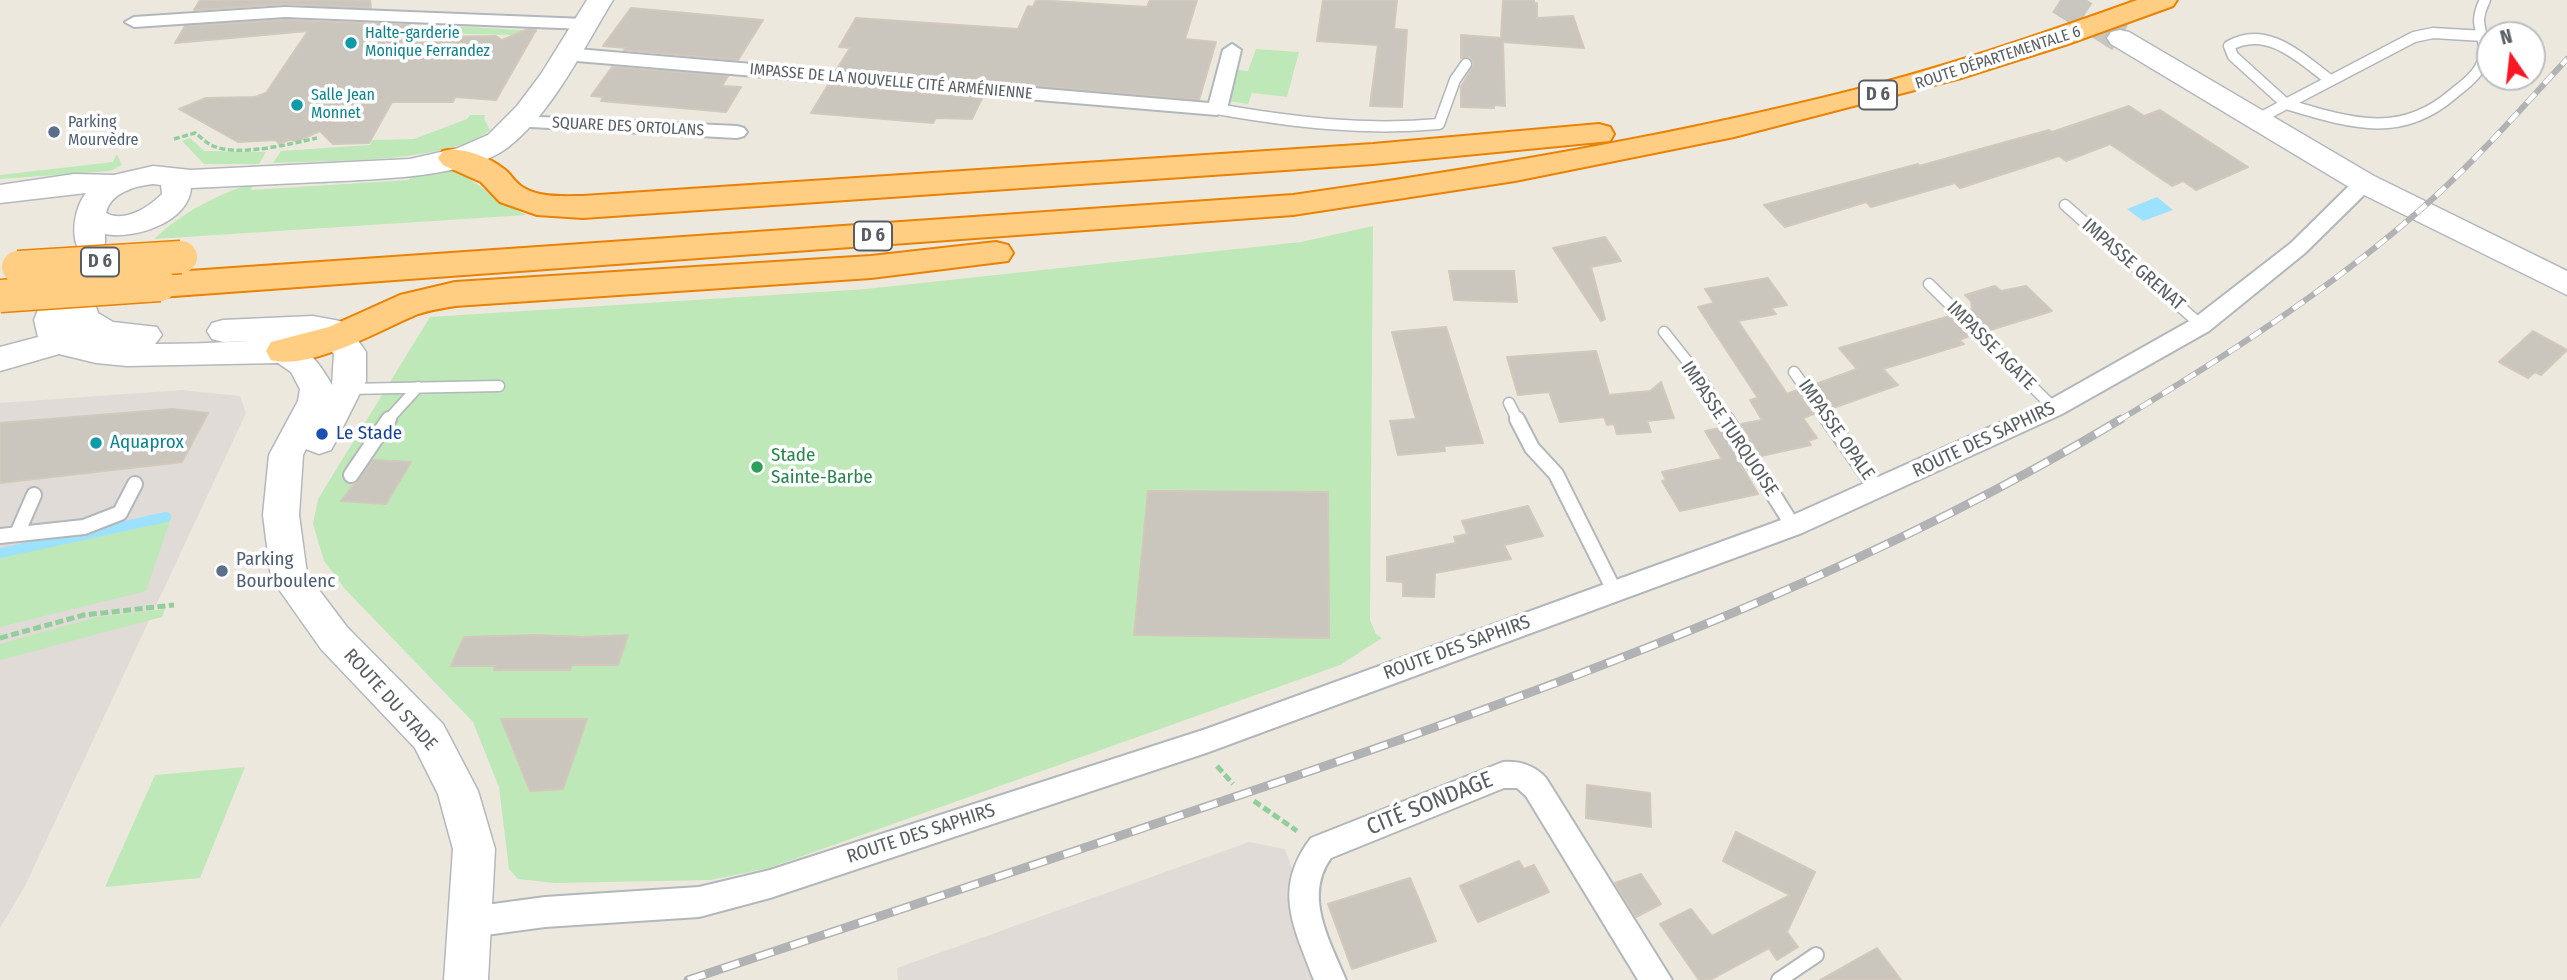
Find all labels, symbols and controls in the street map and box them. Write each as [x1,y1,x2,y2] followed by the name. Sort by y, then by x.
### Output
[2476,21,2546,91] north arrow
[1913,22,2083,94] street label: ROUTE DÉPARTEMENTALE 6
[365,24,490,62] place label: Halte-garderie Monique Ferrandez
[2498,25,2515,50] text: N
[343,35,359,51] marker: Halte-garderie Monique Ferrandez
[749,60,1033,104] street label: IMPASSE DE LA NOUVELLE CITÉ ARMÉNIENNE
[1859,80,1897,110] road number: D 6
[311,86,375,124] place label: Salle Jean Monnet
[289,97,305,113] marker: Salle Jean Monnet
[68,113,138,151] place label: Parking Mourvèdre
[551,113,705,141] street label: SQUARE DES ORTOLANS
[46,124,62,140] marker: Parking Mourvèdre
[2077,214,2189,316] street label: IMPASSE GRENAT
[854,222,892,250] road number: D 6
[81,248,119,276] road number: D 6
[1942,297,2040,395] street label: IMPASSE AGATE
[1675,357,1783,501] street label: IMPASSE TURQUOISE
[1793,375,1879,485] street label: IMPASSE OPALE
[1909,397,2059,483] street label: ROUTE DES SAPHIRS
[336,423,402,445] place label: Le Stade
[314,426,330,442] marker: Le Stade
[110,432,184,454] place label: Aquaprox
[88,435,104,451] marker: Aquaprox
[771,445,873,489] place label: Stade Sainte-Barbe
[749,459,765,475] marker: Stade Sainte-Barbe
[236,549,335,593] place label: Parking Bourboulenc
[214,563,230,579] marker: Parking Bourboulenc
[1381,611,1533,685] street label: ROUTE DES SAPHIRS
[338,644,442,756] street label: ROUTE DU STADE
[1363,766,1497,842] street label: CITÉ SONDAGE
[844,799,998,869] street label: ROUTE DES SAPHIRS

